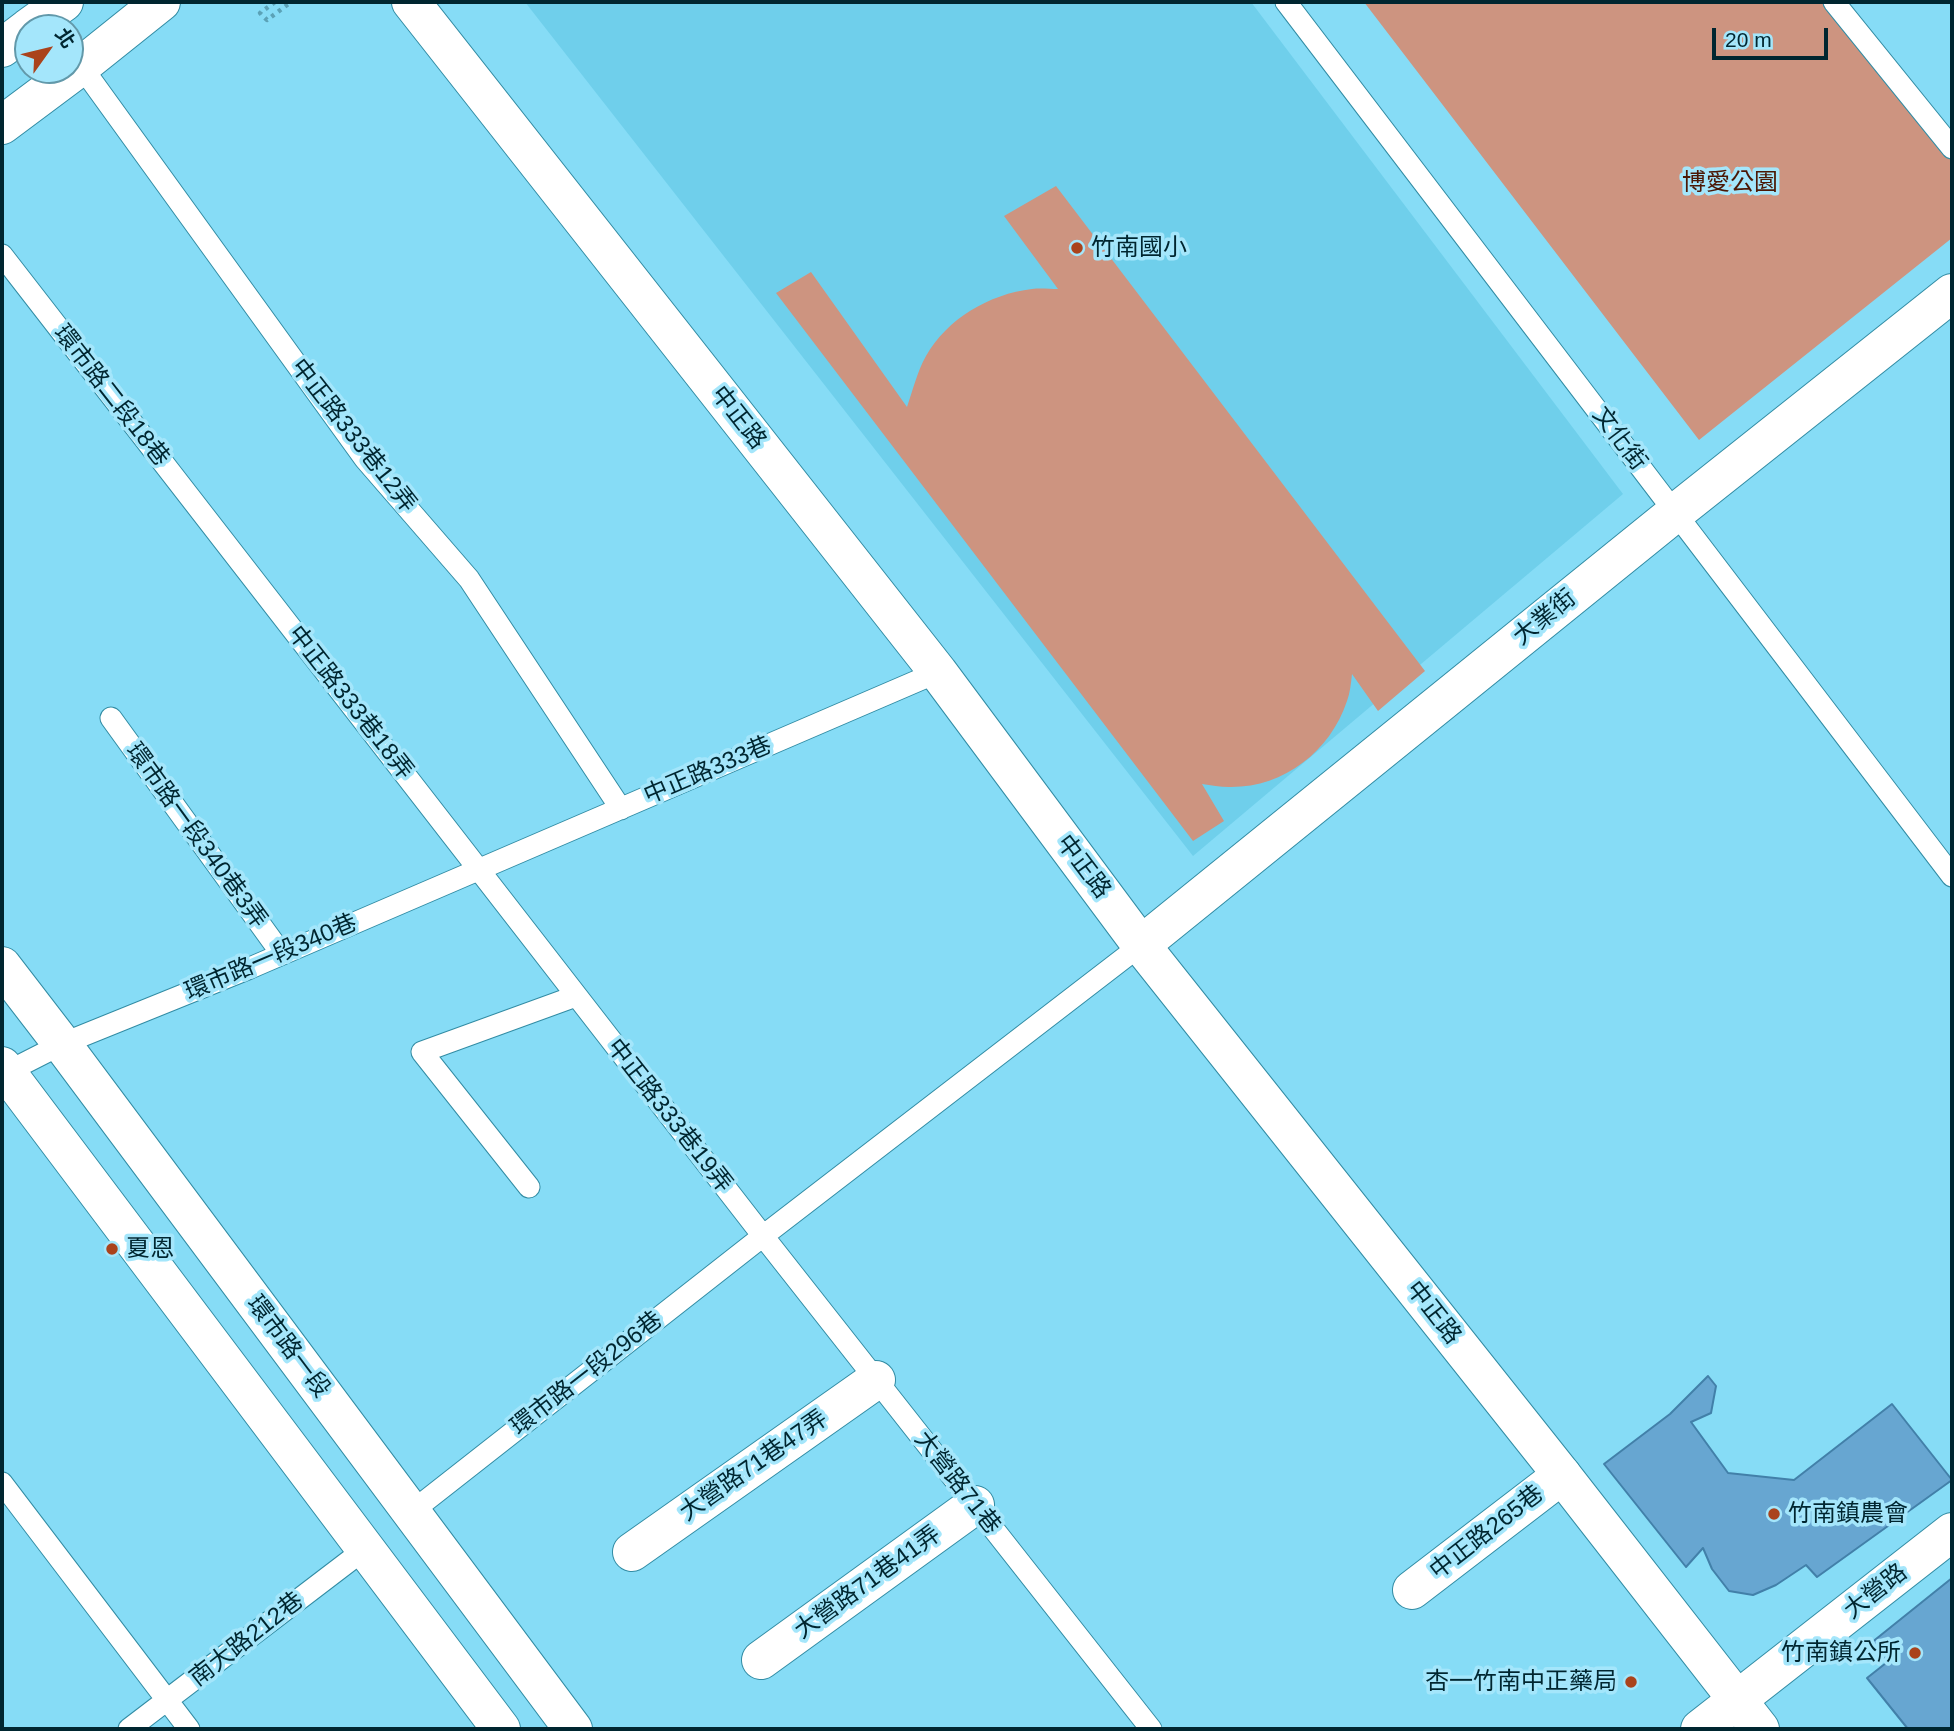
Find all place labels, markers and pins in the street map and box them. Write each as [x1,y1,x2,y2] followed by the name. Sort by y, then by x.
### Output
[1091,234,1187,262] place label: 竹南國小
[1069,240,1085,256] marker: 竹南國小
[126,1235,174,1263] place label: 夏恩
[104,1241,120,1257] marker: 夏恩
[1788,1500,1908,1528] place label: 竹南鎮農會
[1766,1506,1782,1522] marker: 竹南鎮農會
[1781,1639,1901,1667] place label: 竹南鎮公所
[1907,1645,1923,1661] marker: 竹南鎮公所
[1425,1668,1617,1696] place label: 杏一竹南中正藥局
[1623,1674,1639,1690] marker: 杏一竹南中正藥局

